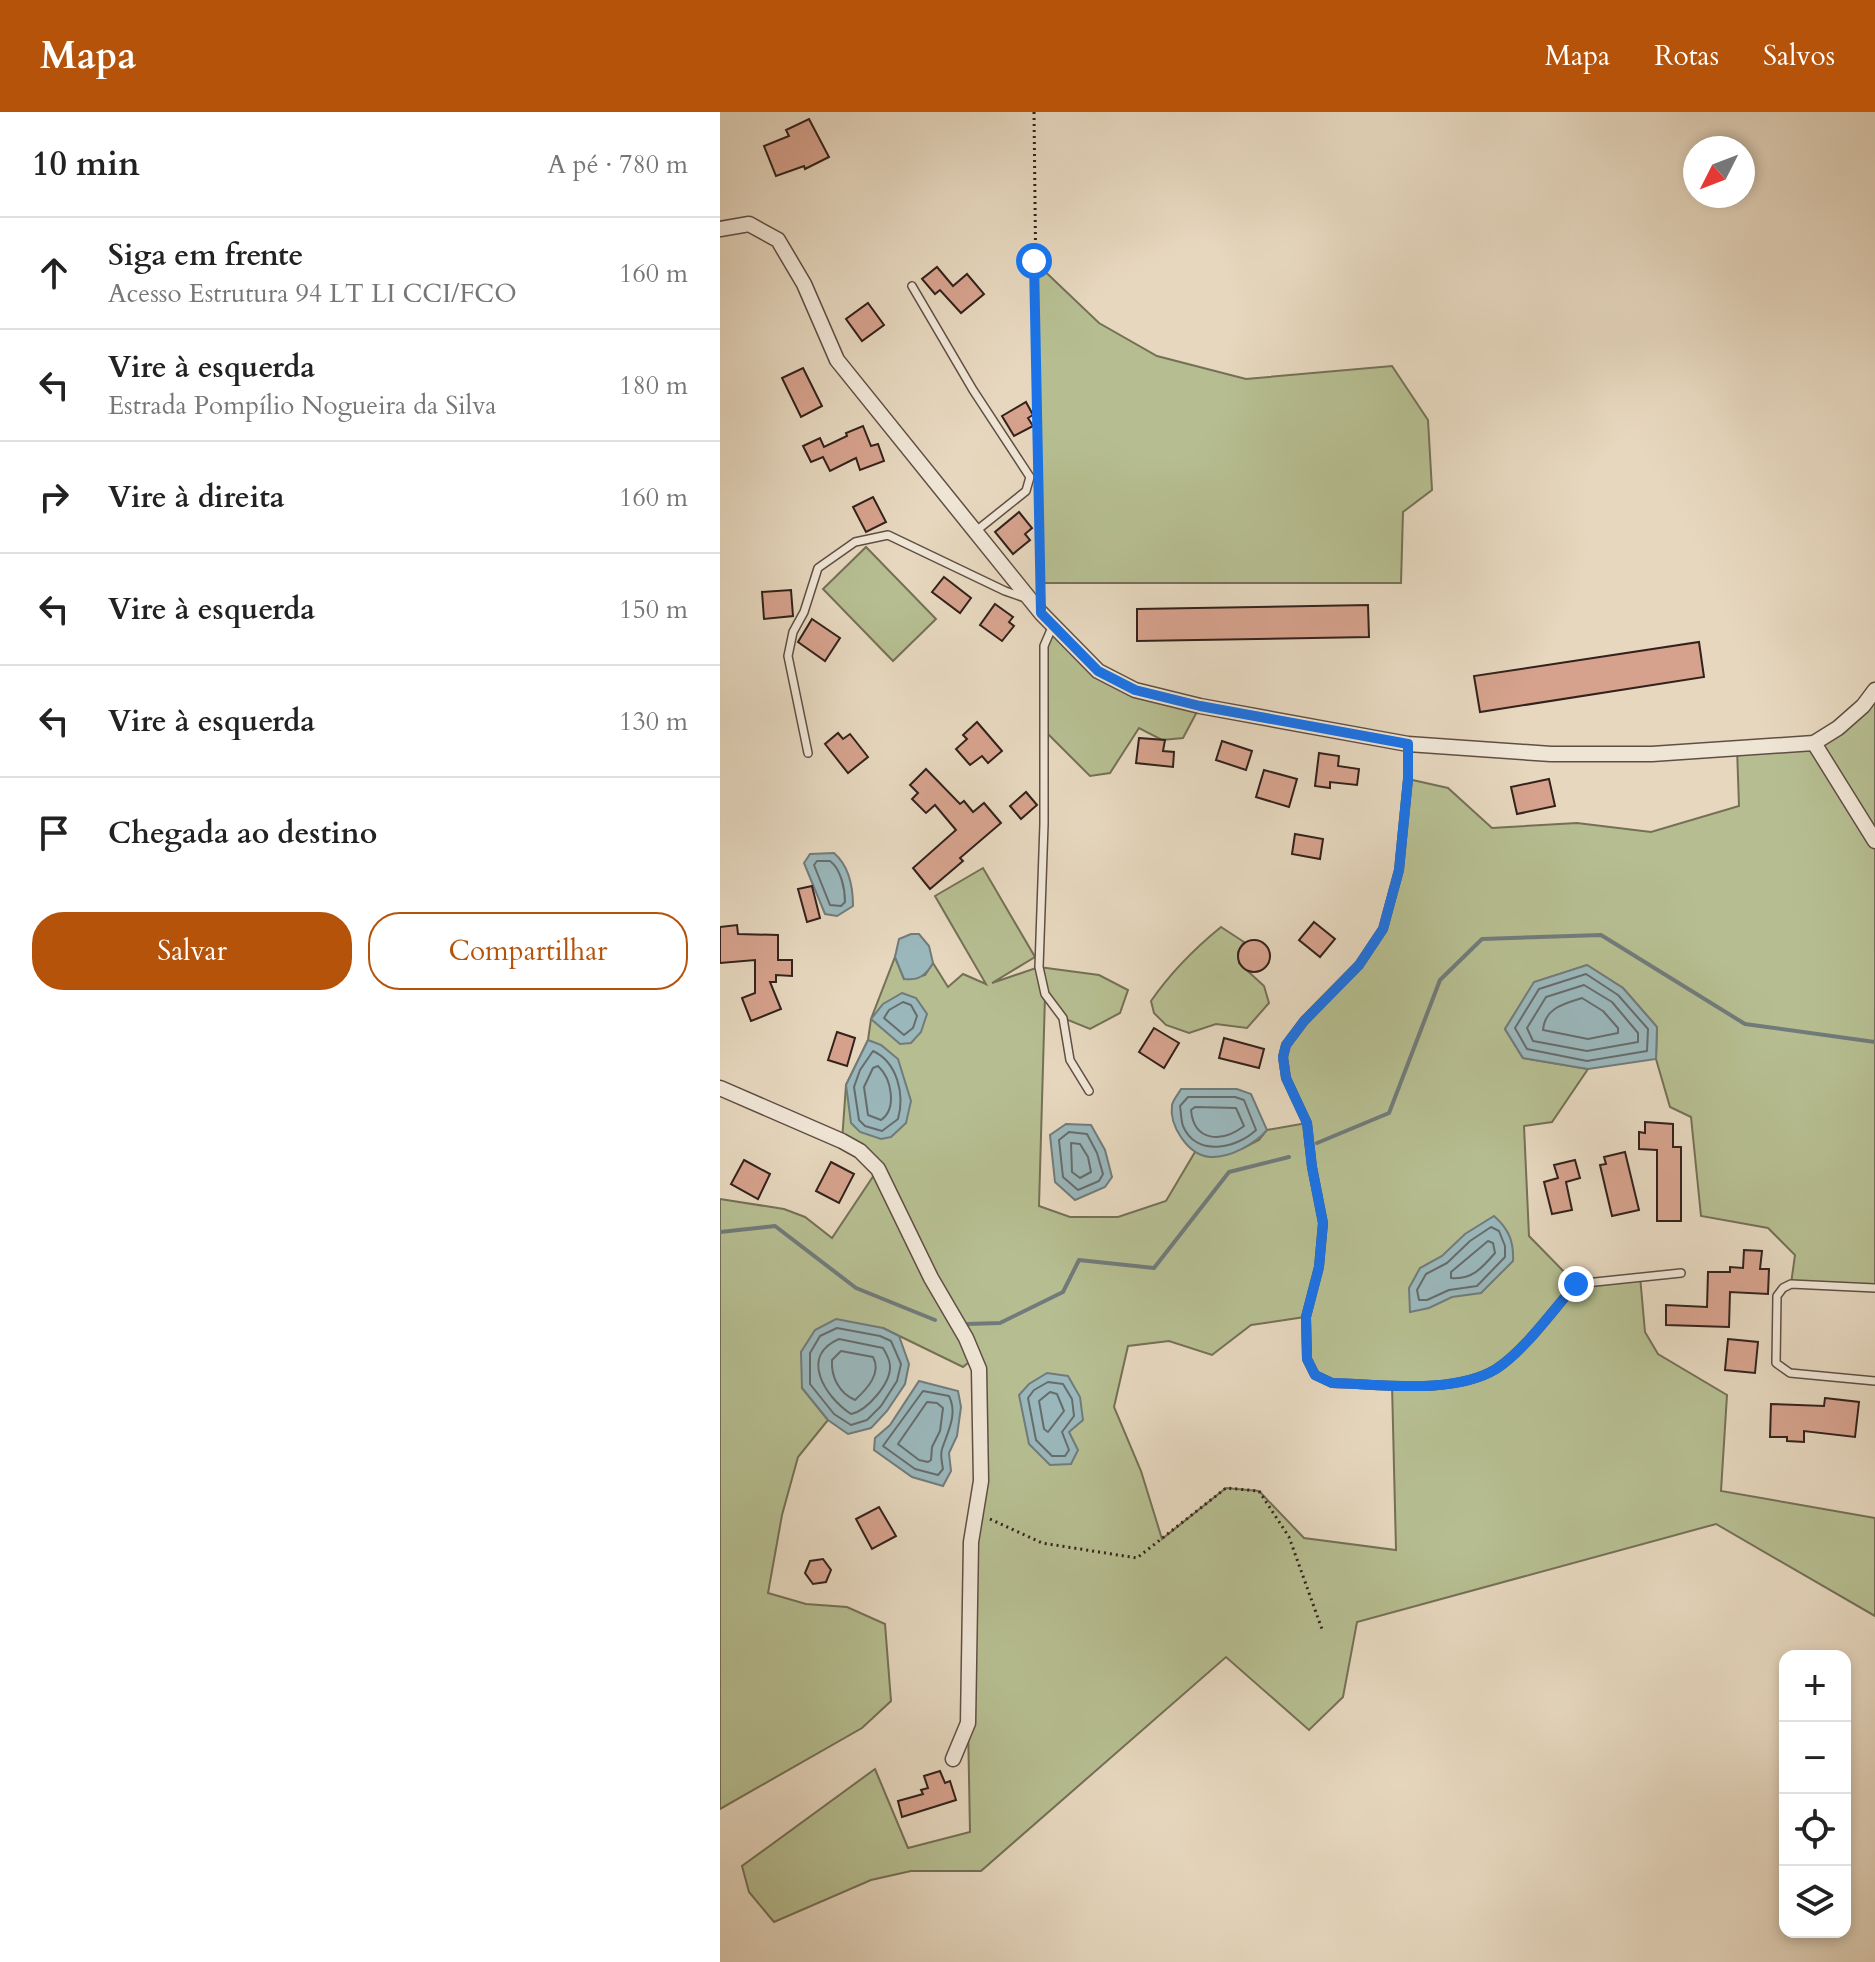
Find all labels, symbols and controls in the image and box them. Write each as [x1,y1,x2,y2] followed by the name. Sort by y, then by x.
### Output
[40,30,136,82] text: Mapa
[1545,37,1610,75] text: Mapa
[1654,37,1719,75] text: Rotas
[1763,37,1835,75] text: Salvos
[1683,136,1755,208] north arrow
[32,141,140,187] text: 10 min
[547,147,688,182] text: A pé · 780 m
[108,235,303,276] text: Siga em frente
[1016,243,1052,279] route start
[32,251,76,295] icon: ahead
[619,256,688,291] text: 160 m
[108,276,517,311] text: Acesso Estrutura 94 LT LI CCI/FCO
[108,347,315,388] text: Vire à esquerda
[32,363,76,407] icon: left
[619,368,688,403] text: 180 m
[108,388,497,423] text: Estrada Pompílio Nogueira da Silva
[32,475,76,519] icon: right
[108,477,285,518] text: Vire à direita
[619,480,688,515] text: 160 m
[32,587,76,631] icon: left
[108,589,315,630] text: Vire à esquerda
[619,592,688,627] text: 150 m
[32,699,76,743] icon: left
[108,701,315,742] text: Vire à esquerda
[619,704,688,739] text: 130 m
[32,811,76,855] icon: arrive
[108,813,377,854] text: Chegada ao destino
[32,912,352,990] button: Salvar
[368,912,688,990] button: Compartilhar
[1558,1266,1594,1302] route end
[1779,1650,1851,1938] map controls
[1779,1650,1851,1722] button: +
[1779,1722,1851,1794] button: −
[1779,1794,1851,1866] button: locate
[1779,1866,1851,1938] button: layers

